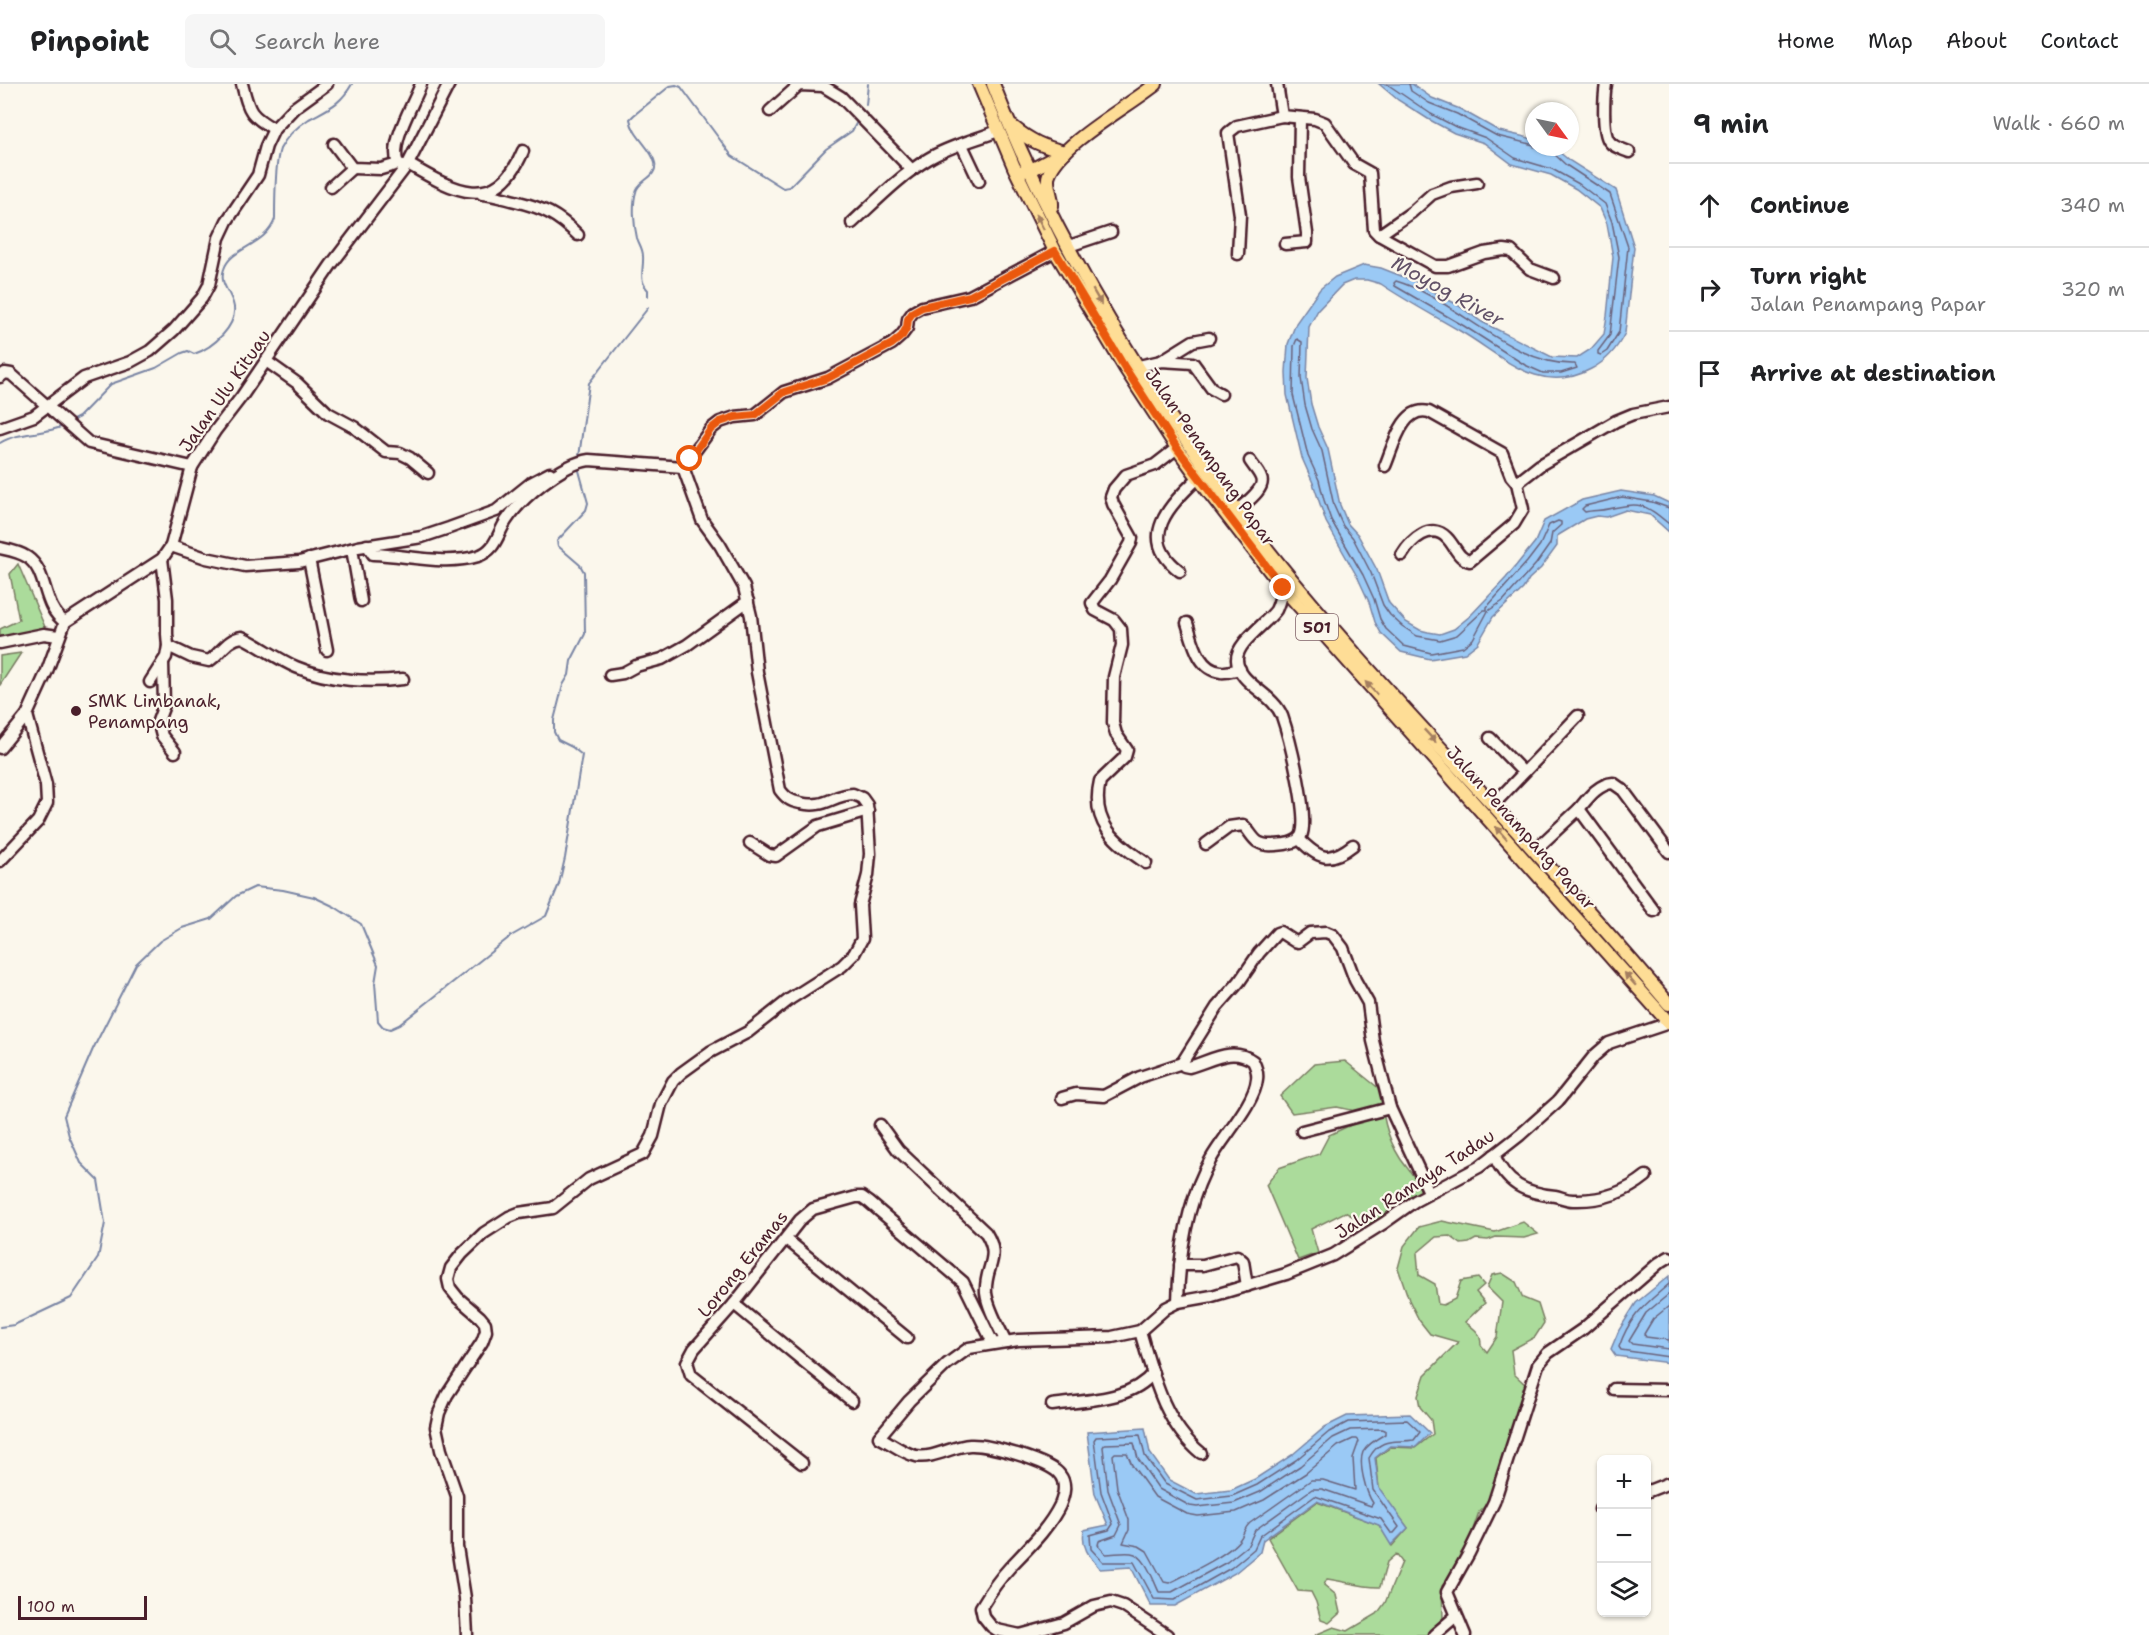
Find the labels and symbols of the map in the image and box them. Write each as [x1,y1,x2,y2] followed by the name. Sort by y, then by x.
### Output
[1525,102,1579,156] north arrow
[1036,213,1046,231] one-way arrow
[1387,249,1509,333] water label: Moyog River
[1092,289,1103,305] one-way arrow
[174,325,276,457] street label: Jalan Ulu Kituau
[1139,363,1281,551] street label: Jalan Penampang Papar
[676,445,702,471] route start
[1269,574,1295,600] route end
[1296,614,1338,640] road number: 501
[1365,681,1378,696] one-way arrow
[88,689,221,734] place label: SMK Limbanak, Penampang
[69,704,83,718] marker: SMK Limbanak, Penampang
[1422,729,1436,743] one-way arrow
[1441,741,1601,915] street label: Jalan Penampang Papar
[1495,826,1508,841] one-way arrow
[1624,972,1637,987] one-way arrow
[1331,1123,1499,1245] street label: Jalan Ramaya Tadau
[692,1205,794,1323] street label: Lorong Eramas
[18,1593,147,1620] scale bar

